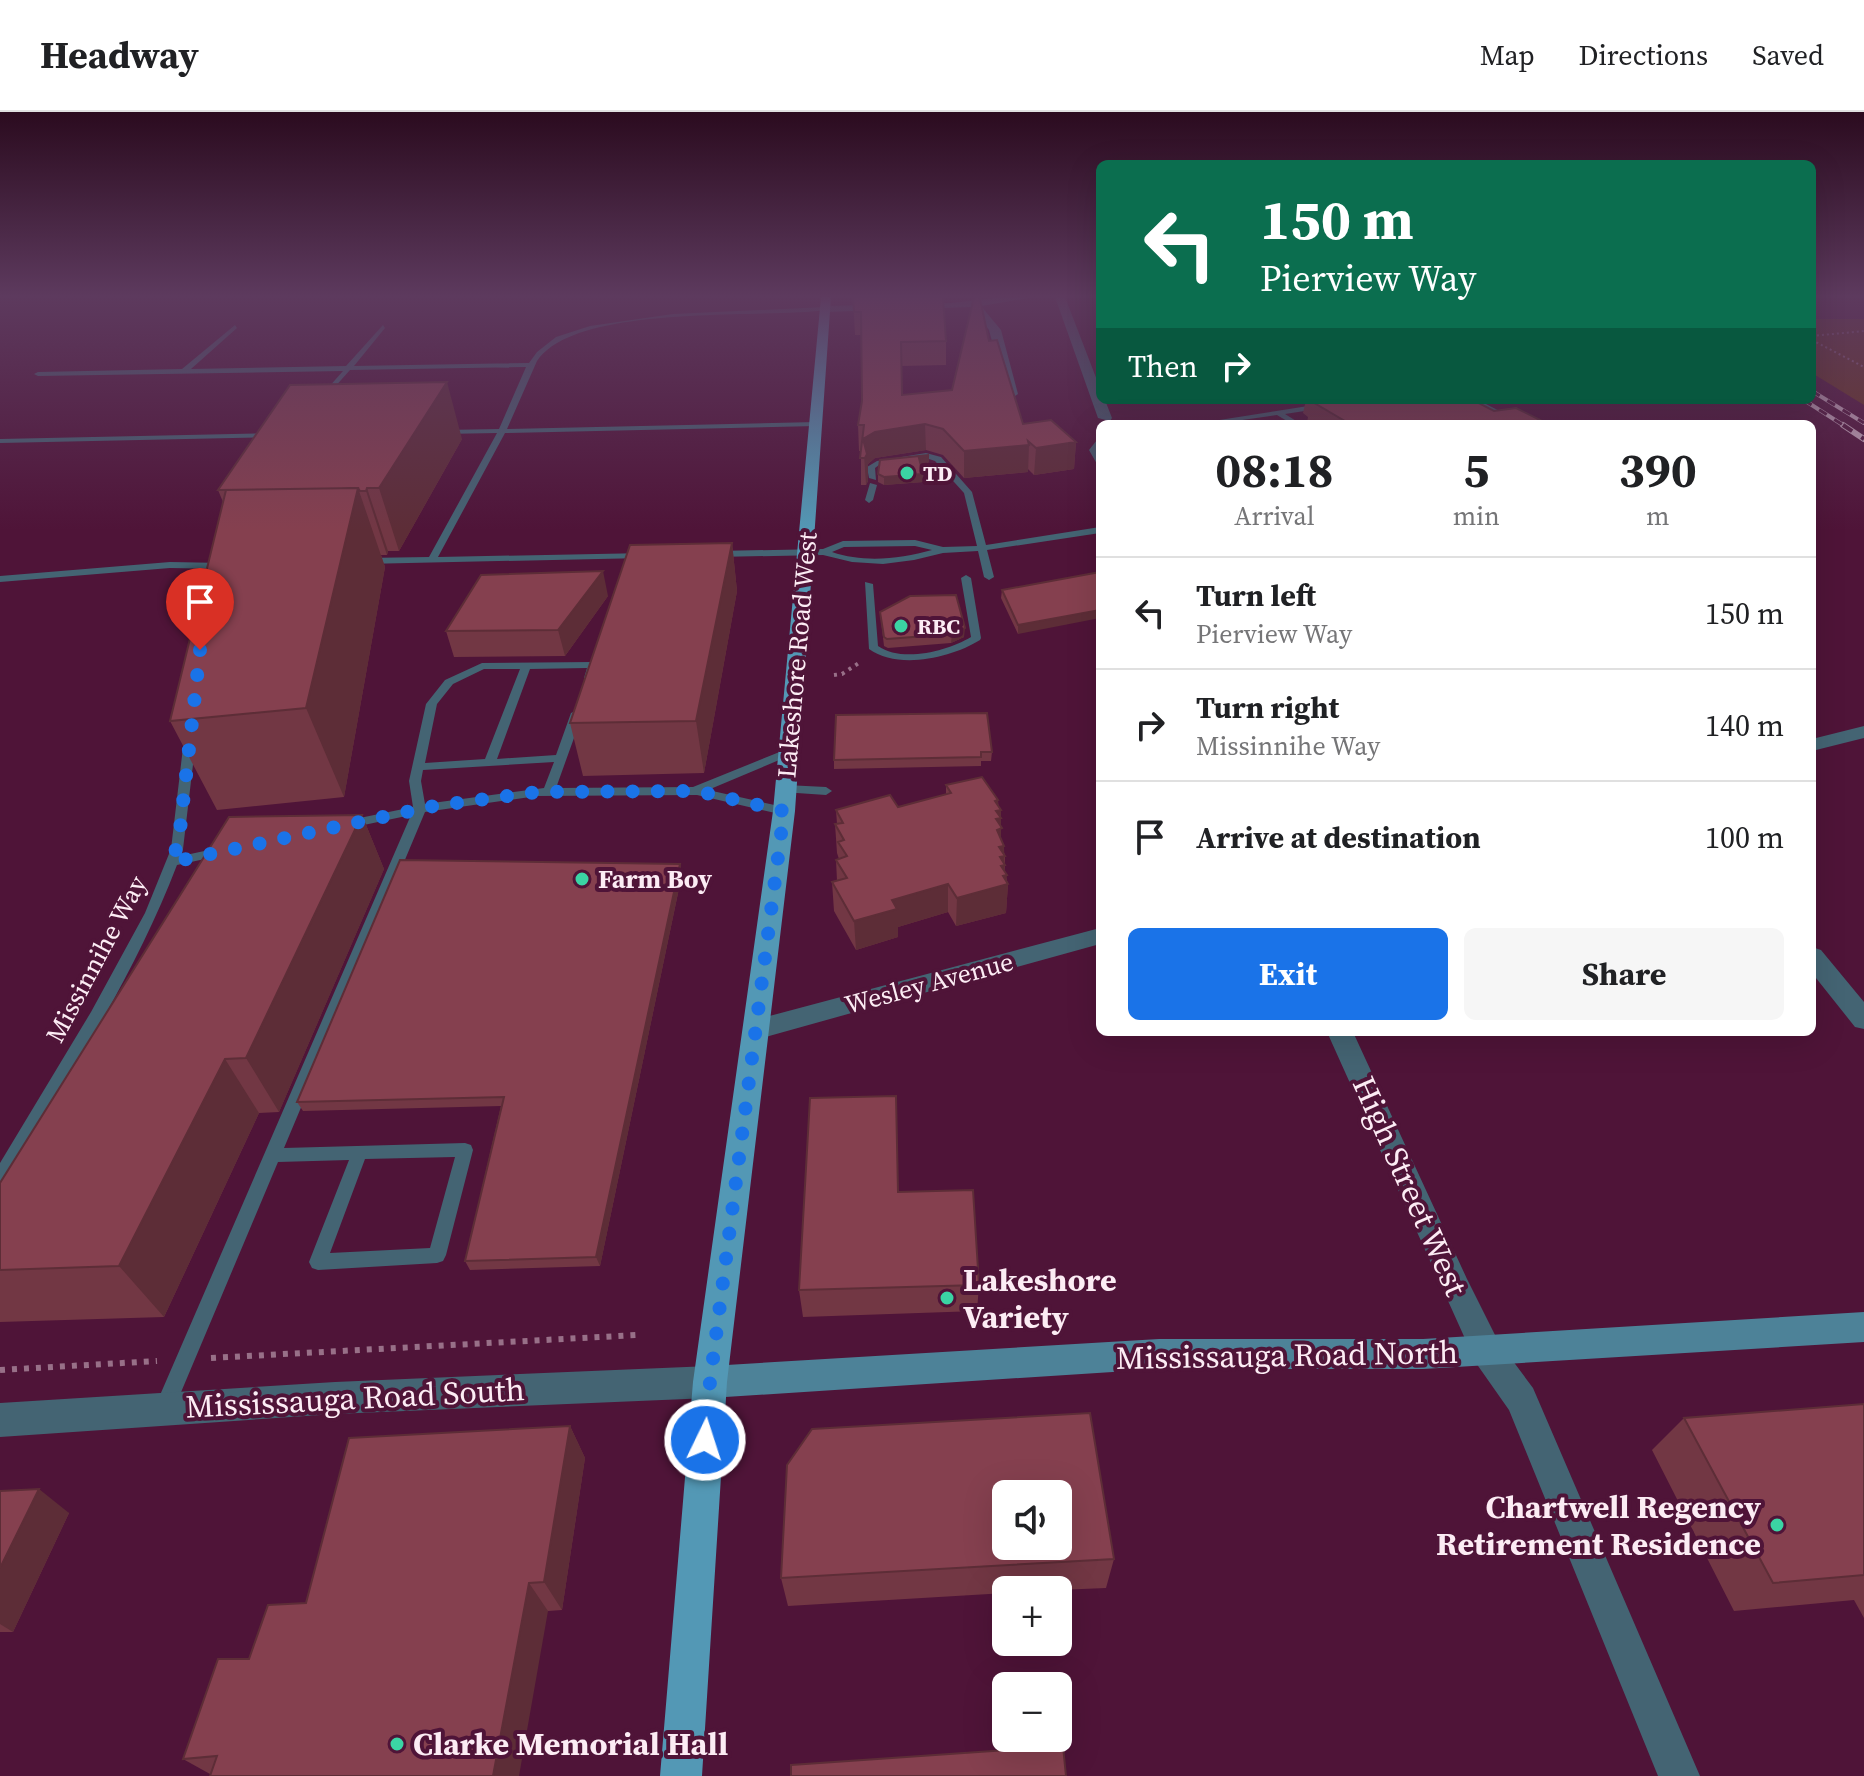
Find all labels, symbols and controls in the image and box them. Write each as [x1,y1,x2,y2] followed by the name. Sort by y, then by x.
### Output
[40,29,199,81] text: Headway
[1480,36,1535,74] text: Map
[1579,36,1708,74] text: Directions
[1752,36,1824,74] text: Saved
[1260,181,1414,258] text: 150 m
[1128,192,1232,296] icon: left
[1260,254,1476,303] text: Pierview Way
[1214,344,1258,388] icon: right
[1128,346,1198,387] text: Then
[1215,437,1334,503] text: 08:18
[1463,437,1489,503] text: 5
[1619,437,1697,503] text: 390
[923,458,952,488] place label: TD
[898,464,916,482] marker: TD
[1234,498,1315,534] text: Arrival
[1453,498,1500,534] text: min
[1646,498,1670,534] text: m
[768,530,826,780] street label: Lakeshore Road West
[166,568,234,650] pin
[1196,575,1316,616] text: Turn left
[178,580,222,624] icon: arrive
[1128,591,1172,635] icon: left
[1705,593,1784,634] text: 150 m
[917,611,960,641] place label: RBC
[1196,616,1352,652] text: Pierview Way
[892,617,910,635] marker: RBC
[1196,687,1339,728] text: Turn right
[1128,703,1172,747] icon: right
[1705,705,1784,746] text: 140 m
[1196,728,1380,764] text: Missinnihe Way
[1128,815,1172,859] icon: arrive
[1196,817,1481,858] text: Arrive at destination
[1705,817,1784,858] text: 100 m
[598,861,712,897] place label: Farm Boy
[37,869,156,1049] street label: Missinnihe Way
[573,870,591,888] marker: Farm Boy
[1128,928,1448,1020] button: Exit
[1464,928,1784,1020] button: Share
[841,943,1017,1023] street label: Wesley Avenue
[1342,1069,1478,1303] street label: High Street West
[963,1258,1117,1339] place label: Lakeshore Variety
[938,1289,956,1307] marker: Lakeshore Variety
[1116,1330,1458,1380] street label: Mississauga Road North
[184,1367,526,1429] street label: Mississauga Road South
[663,1398,747,1482] position arrow
[992,1480,1072,1752] map controls
[992,1480,1072,1560] button: sound
[1436,1485,1761,1566] place label: Chartwell Regency Retirement Residence
[1768,1516,1786,1534] marker: Chartwell Regency Retirement Residence
[992,1576,1072,1656] button: +
[992,1672,1072,1752] button: −
[413,1722,728,1766] place label: Clarke Memorial Hall
[388,1735,406,1753] marker: Clarke Memorial Hall

